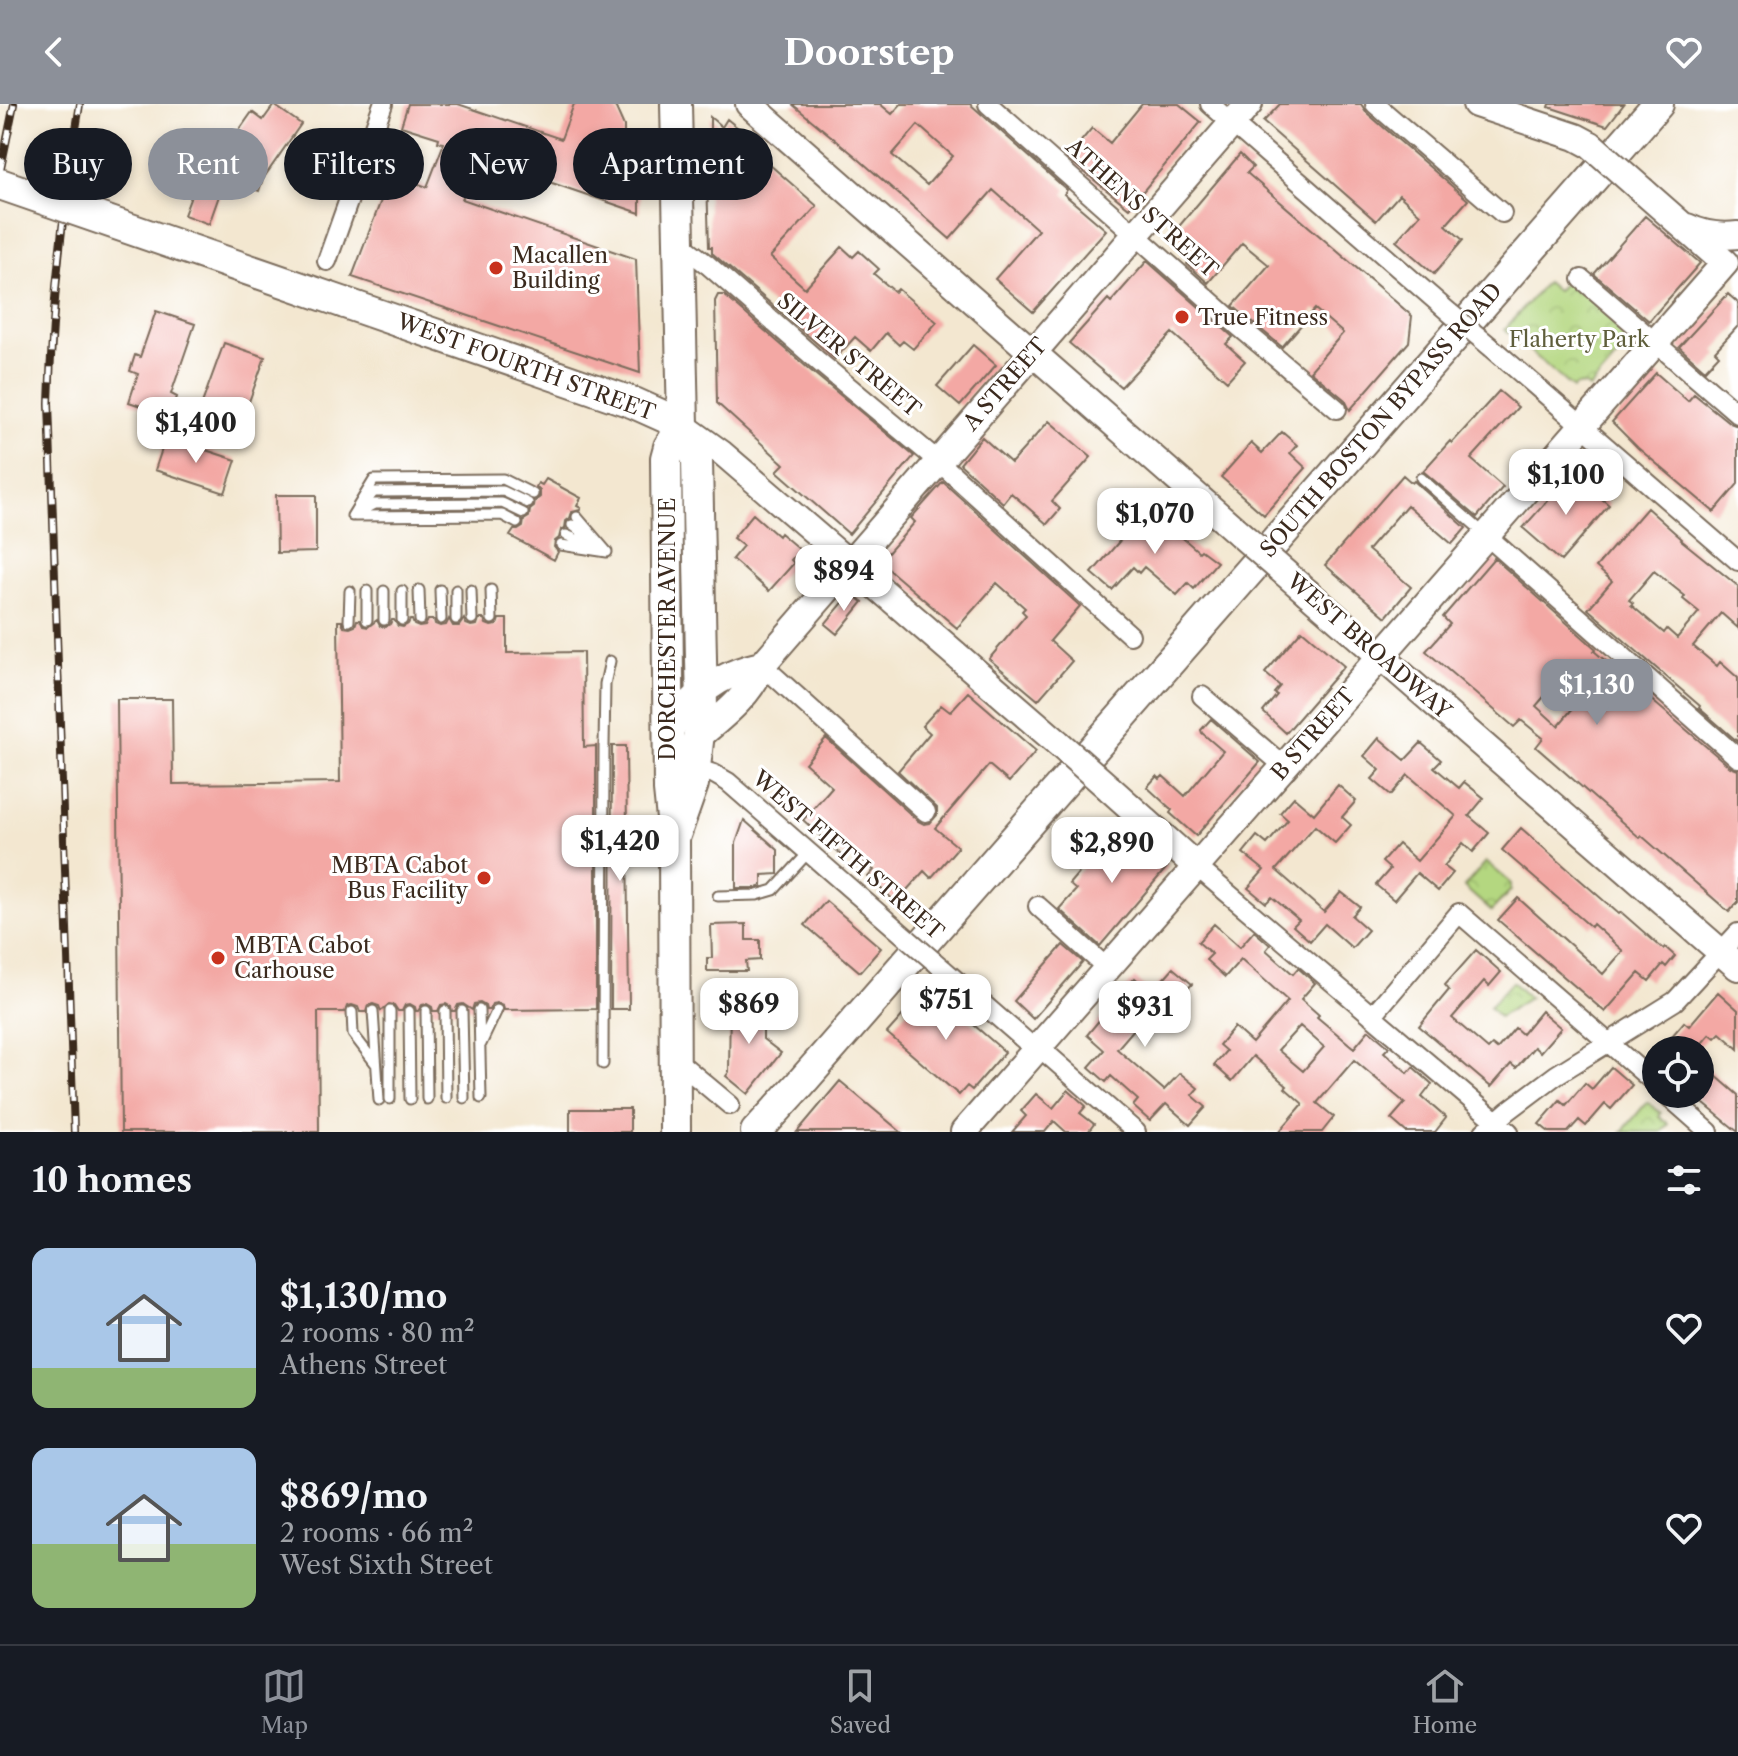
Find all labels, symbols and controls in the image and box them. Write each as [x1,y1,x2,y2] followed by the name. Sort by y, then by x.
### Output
[32,30,76,74] icon: back
[783,30,955,74] text: Doorstep
[1662,30,1706,74] icon: heart
[24,128,132,200] chip: Buy
[148,128,268,200] chip: Rent
[284,128,424,200] chip: Filters
[440,128,557,200] chip: New
[573,128,773,200] chip: Apartment
[1060,132,1224,284] street label: ATHENS STREET
[512,242,608,294] place label: Macallen Building
[487,259,505,277] marker: Macallen Building
[1254,277,1508,563] street label: SOUTH BOSTON BYPASS ROAD
[772,287,927,423] street label: SILVER STREET
[1198,304,1328,331] place label: True Fitness
[392,307,659,427] street label: WEST FOURTH STREET
[1173,308,1191,326] marker: True Fitness
[1509,326,1651,353] park label: Flaherty Park
[957,332,1053,437] street label: A STREET
[131,397,261,465] pin: $1,400
[155,407,237,439] text: $1,400
[1501,449,1631,517] pin: $1,100
[1527,459,1605,491] text: $1,100
[1090,488,1220,556] pin: $1,070
[654,497,681,761] street label: DORCHESTER AVENUE
[1115,498,1195,530] text: $1,070
[797,545,891,613] pin: $894
[813,555,875,587] text: $894
[1281,567,1457,725] street label: WEST BROADWAY
[1532,659,1662,727] pin: $1,130
[1559,669,1635,701] text: $1,130
[1265,682,1361,786] street label: B STREET
[746,764,950,946] street label: WEST FIFTH STREET
[555,815,685,883] pin: $1,420
[1047,817,1177,885] pin: $2,890
[580,825,660,857] text: $1,420
[1069,827,1155,859] text: $2,890
[331,852,469,904] place label: MBTA Cabot Bus Facility
[475,869,493,887] marker: MBTA Cabot Bus Facility
[234,932,371,984] place label: MBTA Cabot Carhouse
[209,949,227,967] marker: MBTA Cabot Carhouse
[899,974,993,1042] pin: $751
[702,978,796,1046] pin: $869
[1098,981,1192,1049] pin: $931
[919,984,973,1016] text: $751
[718,988,780,1020] text: $869
[1117,991,1173,1023] text: $931
[1642,1036,1714,1108] map controls
[1642,1036,1714,1108] button: locate
[1662,1158,1706,1202] icon: filters
[32,1159,192,1201] text: 10 homes
[280,1275,447,1317] text: $1,130/mo
[96,1280,192,1376] icon: home
[1662,1306,1706,1350] icon: heart
[280,1317,475,1349] text: 2 rooms · 80 m²
[280,1349,447,1381] text: Athens Street
[280,1475,428,1517] text: $869/mo
[96,1480,192,1576] icon: home
[1662,1506,1706,1550] icon: heart
[280,1517,473,1549] text: 2 rooms · 66 m²
[280,1549,493,1581] text: West Sixth Street
[261,1664,308,1739] tab: Map
[830,1664,891,1739] tab: Saved
[1413,1664,1477,1739] tab: Home

